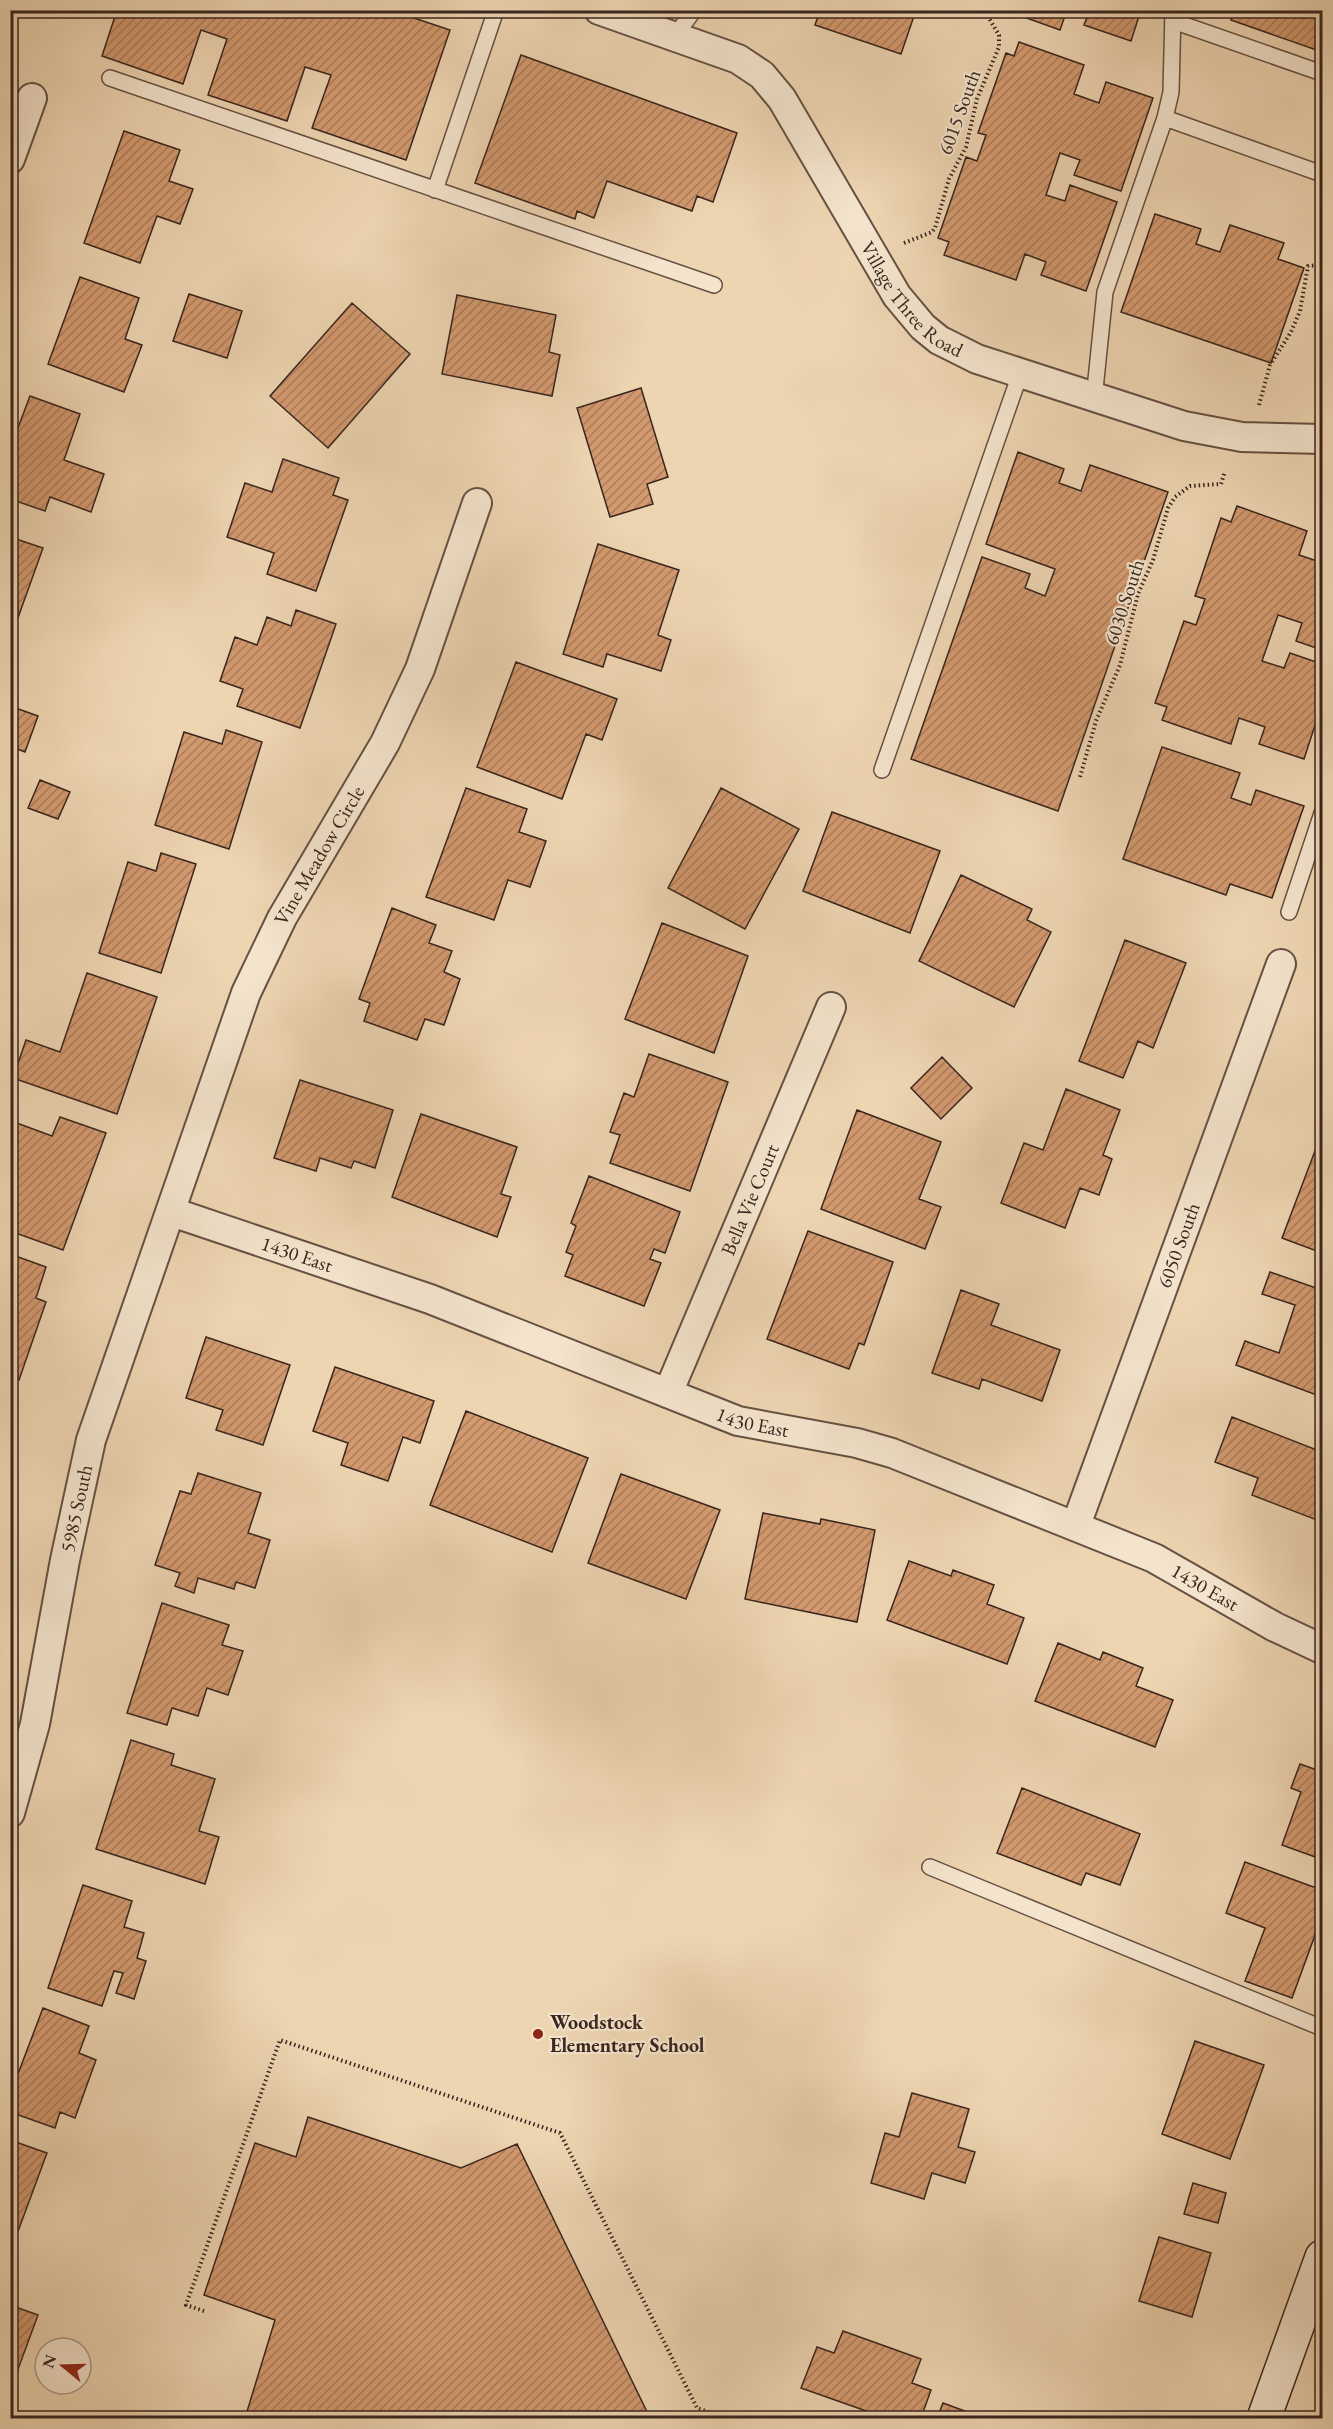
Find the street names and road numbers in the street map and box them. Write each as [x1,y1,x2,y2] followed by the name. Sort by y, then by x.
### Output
[932,66,986,158] street label: 6015 South
[855,236,968,363] street label: Village Three Road
[1098,556,1150,648] street label: 6030 South
[268,781,370,930] street label: Vine Meadow Circle
[715,1139,785,1259] street label: Bella Vie Court
[1151,1199,1206,1291] street label: 6050 South
[258,1230,337,1279] street label: 1430 East
[712,1401,792,1443] street label: 1430 East
[54,1462,98,1555] street label: 5985 South
[1166,1558,1244,1617] street label: 1430 East

